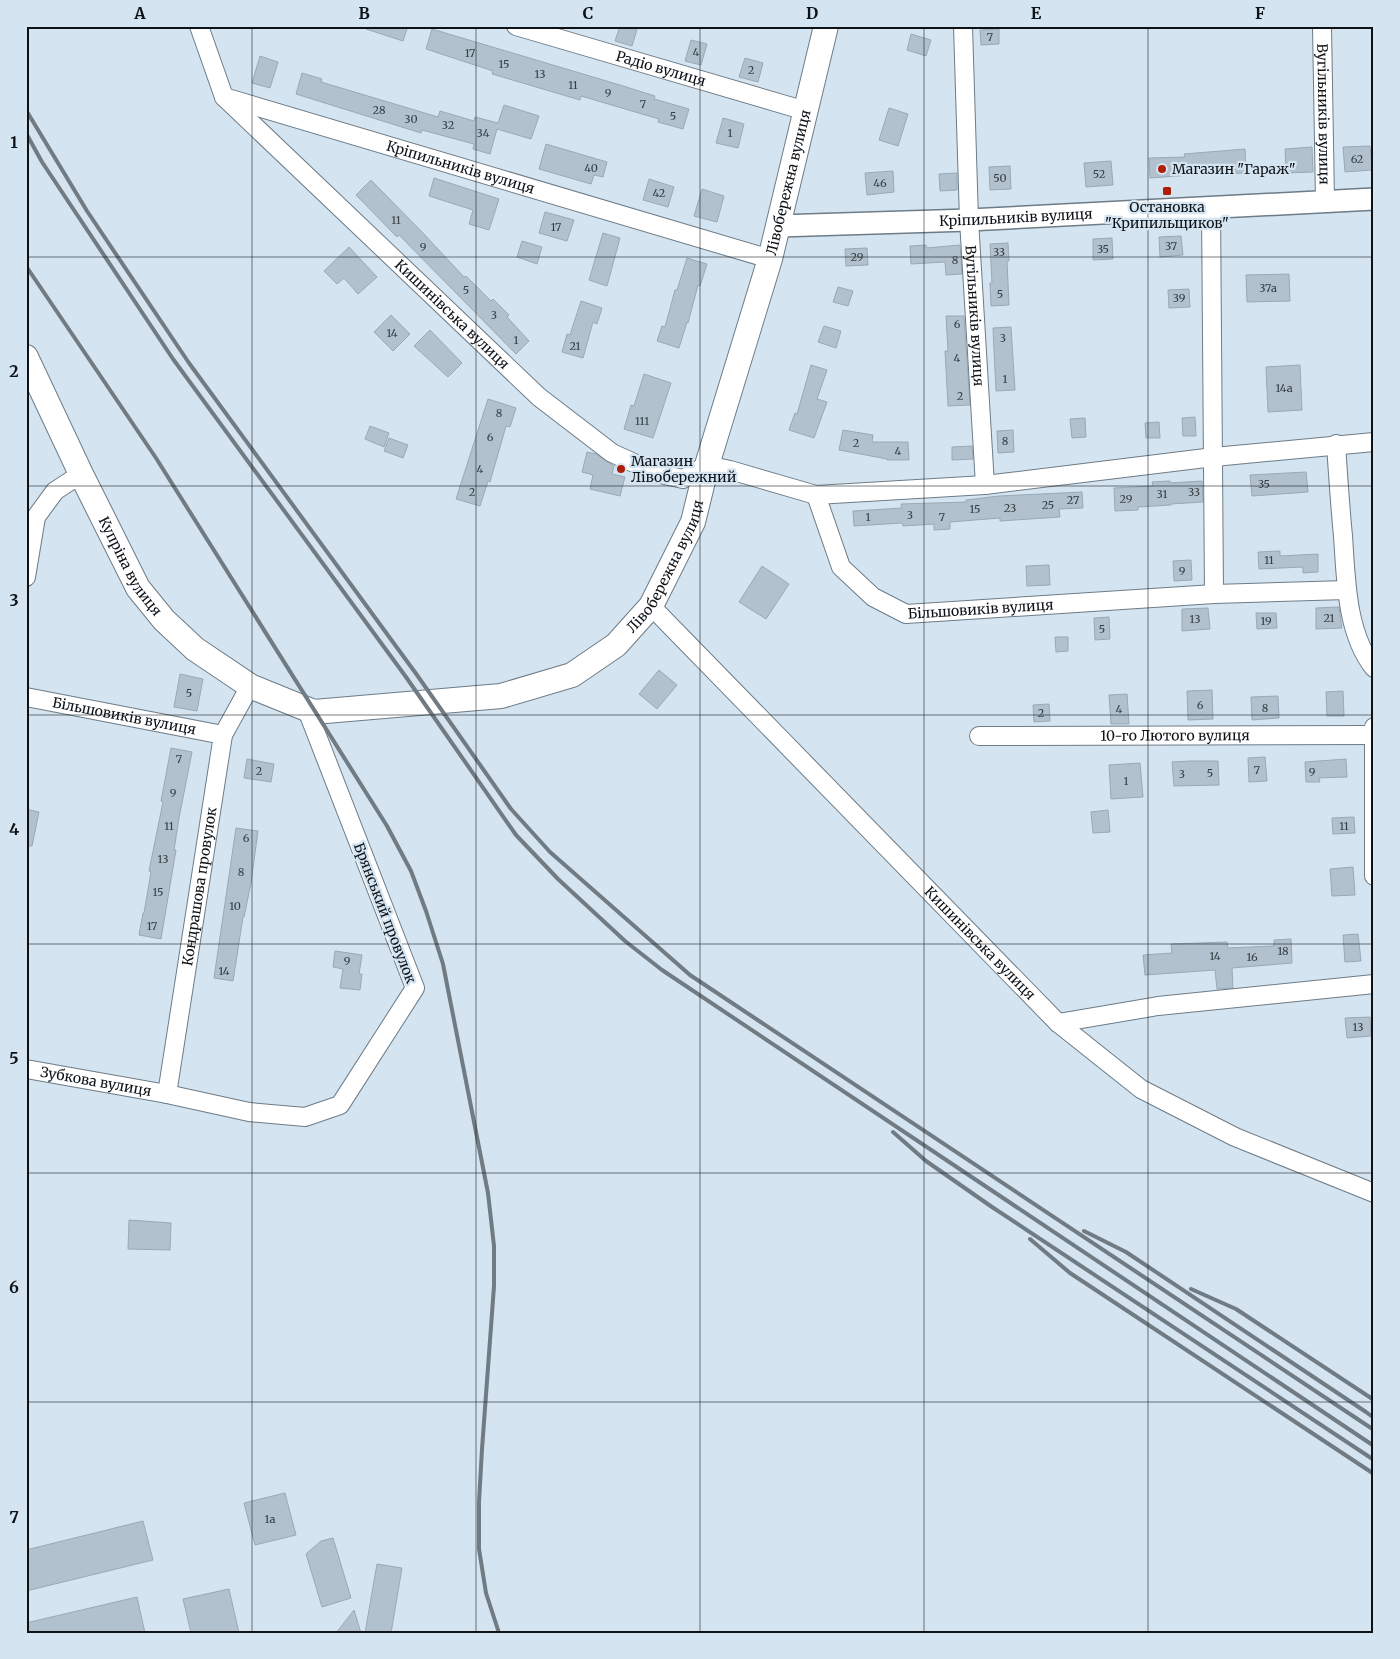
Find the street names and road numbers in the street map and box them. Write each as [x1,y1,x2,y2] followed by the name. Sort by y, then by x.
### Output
[1313,43,1334,185] street label: Вугільників вулиця
[614,47,708,90] street label: Радіо вулиця
[762,108,815,257] street label: Лівобережна вулиця
[384,137,537,198] street label: Кріпильників вулиця
[939,205,1093,230] street label: Кріпильників вулиця
[962,245,988,387] street label: Вугільників вулиця
[391,256,513,373] street label: Кишинівська вулиця
[623,498,707,636] street label: Лівобережна вулиця
[95,514,166,619] street label: Купріна вулиця
[907,595,1054,623] street label: Більшовиків вулиця
[51,693,198,739] street label: Більшовиків вулиця
[1100,726,1250,745] street label: 10-го Лютого вулиця
[178,806,221,967] street label: Кондрашова провулок
[350,840,420,986] street label: Брянський провулок
[921,883,1039,1004] street label: Кишинівська вулиця
[39,1063,153,1100] street label: Зубкова вулиця

